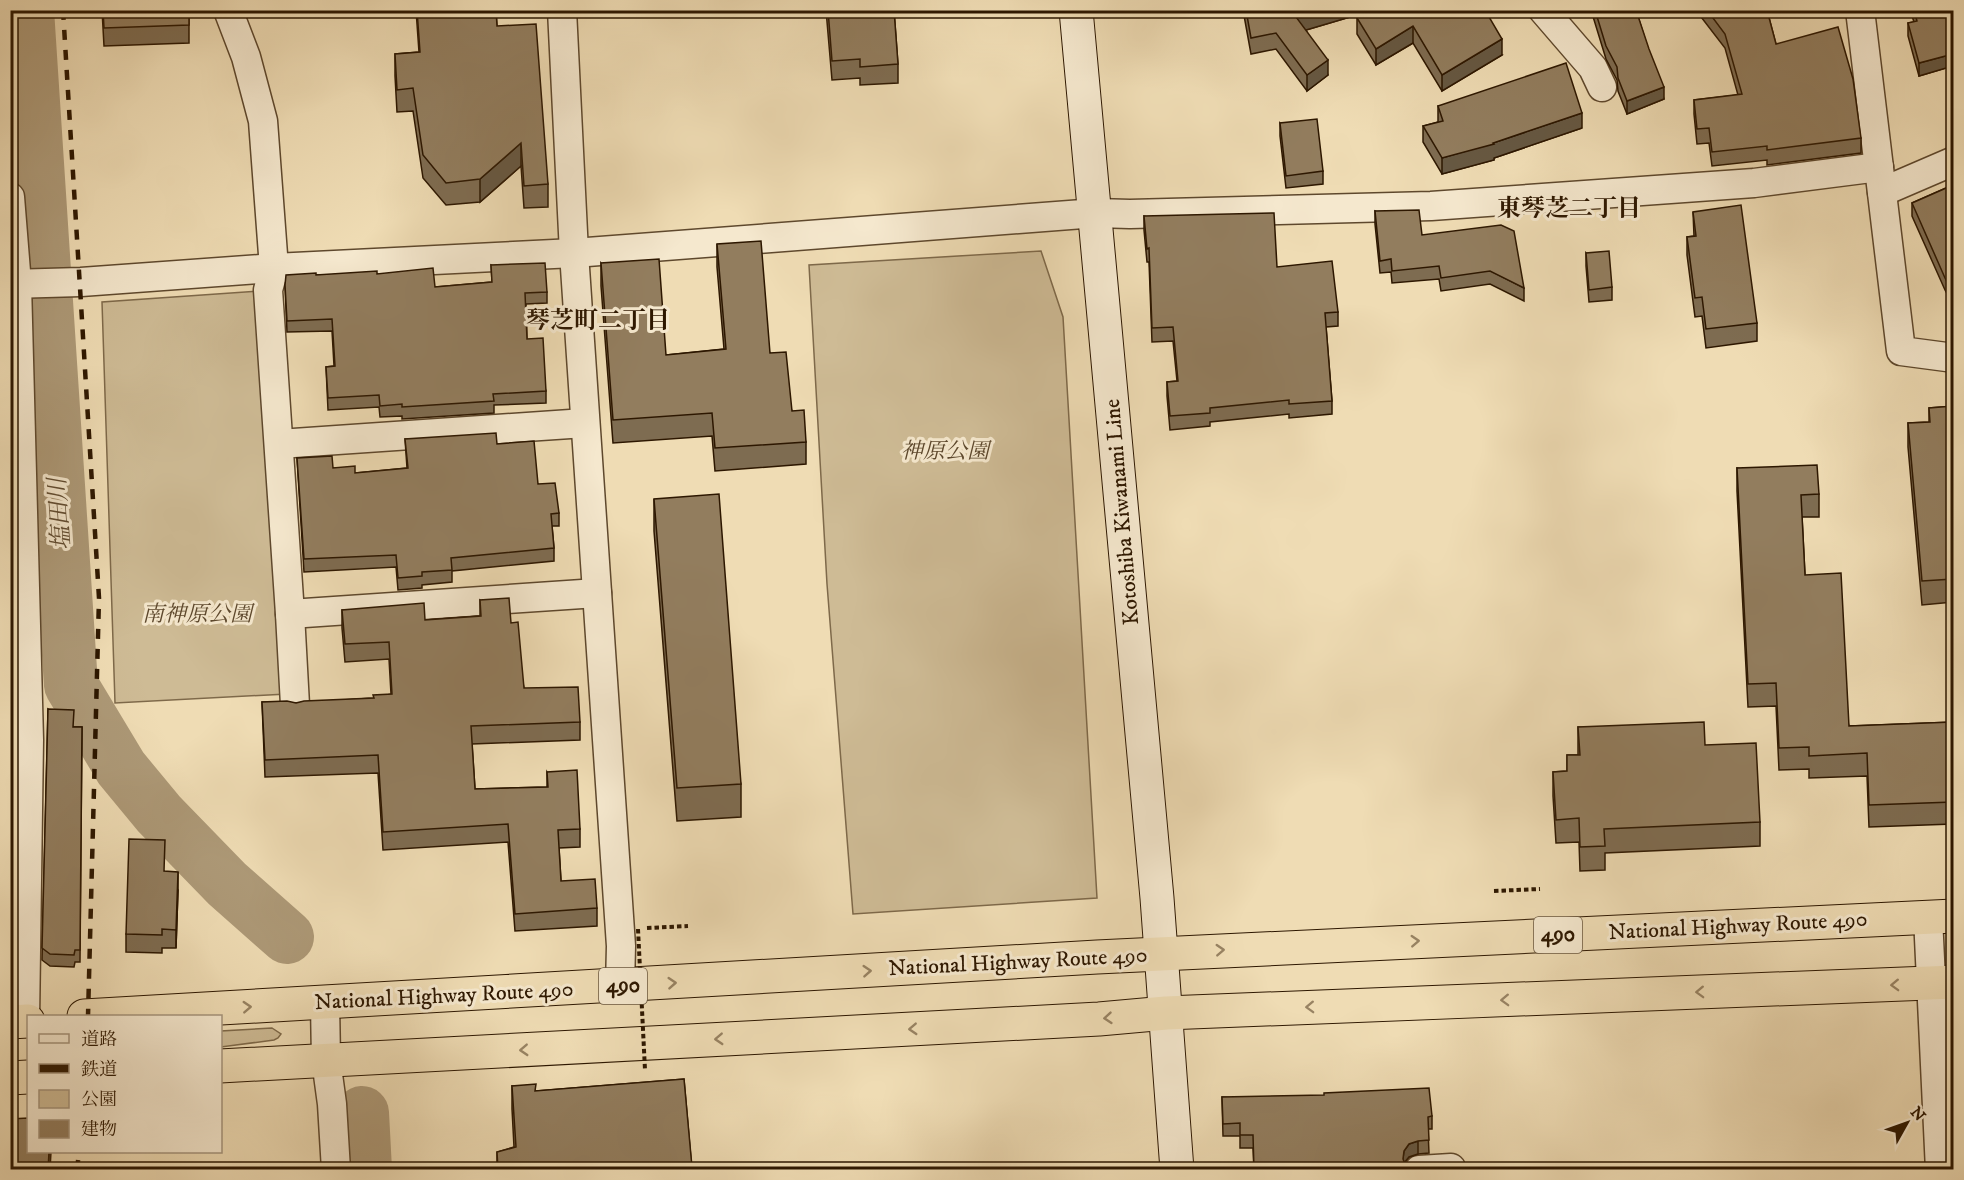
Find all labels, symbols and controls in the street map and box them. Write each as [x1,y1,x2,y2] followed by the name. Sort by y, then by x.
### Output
[1497,194,1641,224] district label: 東琴芝二丁目
[526,306,670,336] district label: 琴芝町二丁目
[1099,398,1145,626] street label: Kotoshiba Kiwanami Line
[901,438,992,465] park label: 神原公園
[42,474,77,551] water label: 塩田川
[142,601,255,628] park label: 南神原公園
[1608,906,1868,946] street label: National Highway Route 490
[1534,917,1582,953] road number: 490
[1410,935,1419,948] one-way arrow
[888,942,1148,982] street label: National Highway Route 490
[1216,944,1225,957] one-way arrow
[863,965,872,978] one-way arrow
[599,968,647,1004] road number: 490
[314,976,574,1016] street label: National Highway Route 490
[668,977,677,990] one-way arrow
[1891,978,1900,991] one-way arrow
[1696,986,1705,999] one-way arrow
[1501,993,1510,1006] one-way arrow
[243,1001,252,1014] one-way arrow
[1306,1001,1315,1014] one-way arrow
[1104,1011,1113,1024] one-way arrow
[27,1015,222,1153] legend
[909,1022,918,1035] one-way arrow
[81,1029,117,1051] text: 道路
[714,1033,723,1046] one-way arrow
[519,1043,528,1056] one-way arrow
[81,1059,117,1081] text: 鉄道
[81,1089,117,1111] text: 公園
[1877,1093,1937,1153] north arrow
[1906,1103,1930,1125] text: N
[81,1119,117,1141] text: 建物

